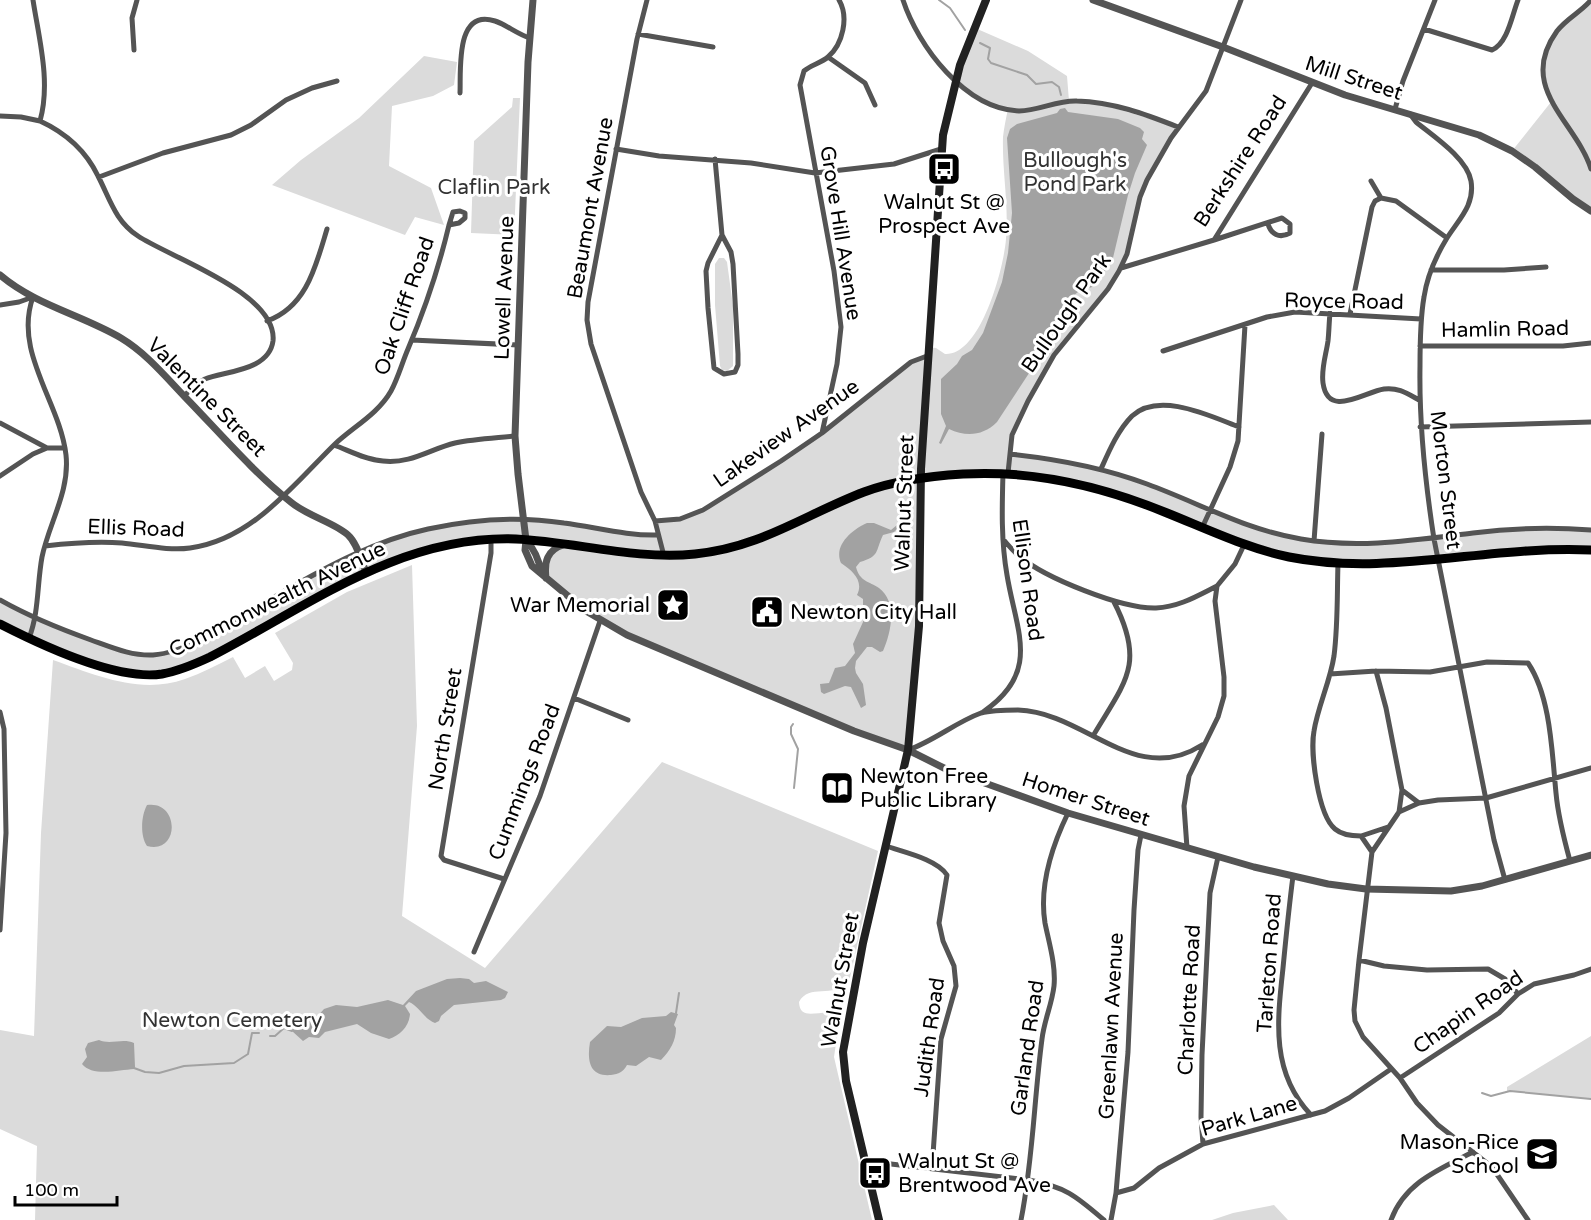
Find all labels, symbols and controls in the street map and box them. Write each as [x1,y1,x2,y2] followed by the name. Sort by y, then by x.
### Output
[1302,51,1406,106] street label: Mill Street
[1189,91,1292,232] street label: Berkshire Road
[562,115,619,301] street label: Beaumont Avenue
[814,144,867,322] street label: Grove Hill Avenue
[1023,148,1127,197] park label: Bullough's Pond Park
[926,151,962,187] bus stop icon: Walnut St @ Prospect Ave
[437,175,551,200] park label: Claflin Park
[878,190,1010,239] place label: Walnut St @ Prospect Ave
[489,215,520,360] street label: Lowell Avenue
[369,233,440,379] street label: Oak Cliff Road
[1016,249,1117,378] street label: Bullough Park
[1284,288,1404,315] street label: Royce Road
[1441,316,1569,343] street label: Hamlin Road
[142,333,271,462] street label: Valentine Street
[709,374,864,493] street label: Lakeview Avenue
[1425,409,1466,551] street label: Morton Street
[890,434,919,572] street label: Walnut Street
[87,514,185,543] street label: Ellis Road
[1007,517,1048,643] street label: Ellison Road
[165,536,390,663] street label: Commonwealth Avenue
[655,587,691,623] place icon: War Memorial
[510,593,650,618] place label: War Memorial
[749,594,785,630] public building icon: Newton City Hall
[790,600,957,625] place label: Newton City Hall
[423,666,468,792] street label: North Street
[483,701,566,864] street label: Cummings Road
[860,764,997,813] place label: Newton Free Public Library
[1019,767,1153,832] street label: Homer Street
[819,770,855,806] library icon: Newton Free Public Library
[1252,892,1287,1034] street label: Tarleton Road
[816,911,865,1049] street label: Walnut Street
[1173,924,1206,1076] street label: Charlotte Road
[1094,932,1129,1120] street label: Greenlawn Avenue
[1408,965,1528,1060] street label: Chapin Road
[909,976,950,1098] street label: Judith Road
[1006,978,1049,1118] street label: Garland Road
[142,1008,322,1033] park label: Newton Cemetery
[1198,1091,1300,1142] street label: Park Lane
[1400,1130,1519,1179] place label: Mason-Rice School
[1524,1136,1560,1172] school or university icon: Mason-Rice School
[898,1149,1051,1198] place label: Walnut St @ Brentwood Ave
[857,1155,893,1191] bus stop icon: Walnut St @ Brentwood Ave
[15,1169,117,1207] scale bar
[24,1179,79,1201] text: 100 m

